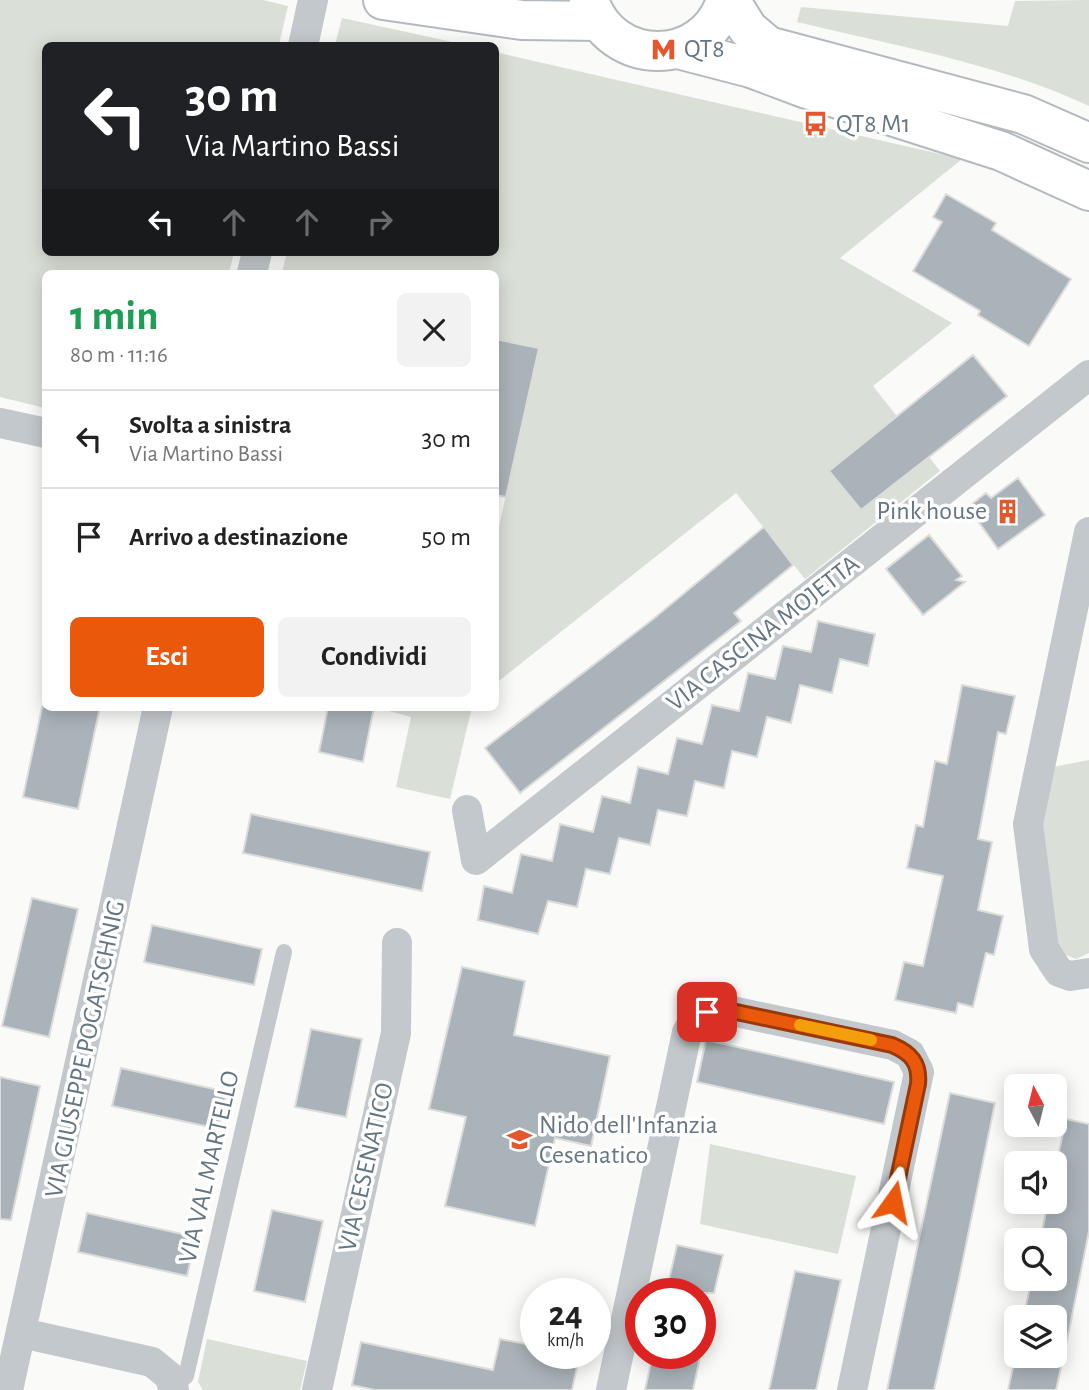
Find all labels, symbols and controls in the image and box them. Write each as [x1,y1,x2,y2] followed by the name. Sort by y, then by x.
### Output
[650,35,678,63] metro station icon: QT8
[684,36,725,62] place label: QT8
[70,70,161,161] icon: left
[185,72,279,121] text: 30 m
[802,110,830,138] bus stop icon: QT8 M1
[836,111,910,137] place label: QT8 M1
[185,130,399,162] text: Via Martino Bassi
[142,203,180,241] icon: left
[215,203,253,241] icon: ahead
[288,203,326,241] icon: ahead
[361,203,399,241] icon: right
[397,293,471,367] button: close
[70,295,159,337] text: 1 min
[70,344,168,367] text: 80 m · 11:16
[129,412,291,438] text: Svolta a sinistra
[70,420,108,458] icon: left
[421,426,471,452] text: 30 m
[129,443,283,466] text: Via Martino Bassi
[993,497,1021,525] building icon: Pink house
[876,498,987,524] place label: Pink house
[70,518,108,556] icon: arrive
[129,524,348,550] text: Arrivo a destinazione
[421,524,471,550] text: 50 m
[662,550,864,716] street label: VIA CASCINA MOJETTA
[70,617,264,697] button: Esci
[278,617,471,697] button: Condividi
[41,898,129,1200] street label: VIA GIUSEPPE POGATSCHNIG
[677,982,737,1042] pin
[688,993,726,1031] icon: arrive
[174,1068,244,1266] street label: VIA VAL MARTELLO
[1004,1074,1068,1138] north arrow
[1004,1074,1067,1368] map controls
[334,1080,398,1254] street label: VIA CESENATICO
[539,1112,718,1168] place label: Nido dell'Infanzia Cesenatico
[505,1126,533,1154] school or university icon: Nido dell'Infanzia Cesenatico
[1004,1151,1067,1214] button: sound
[856,1165,930,1239] position arrow
[1004,1228,1067,1291] button: search
[625,1278,716,1369] speed limit sign: 30
[548,1297,583,1332] text: 24
[1004,1305,1067,1368] button: layers
[547,1332,584,1350] text: km/h

